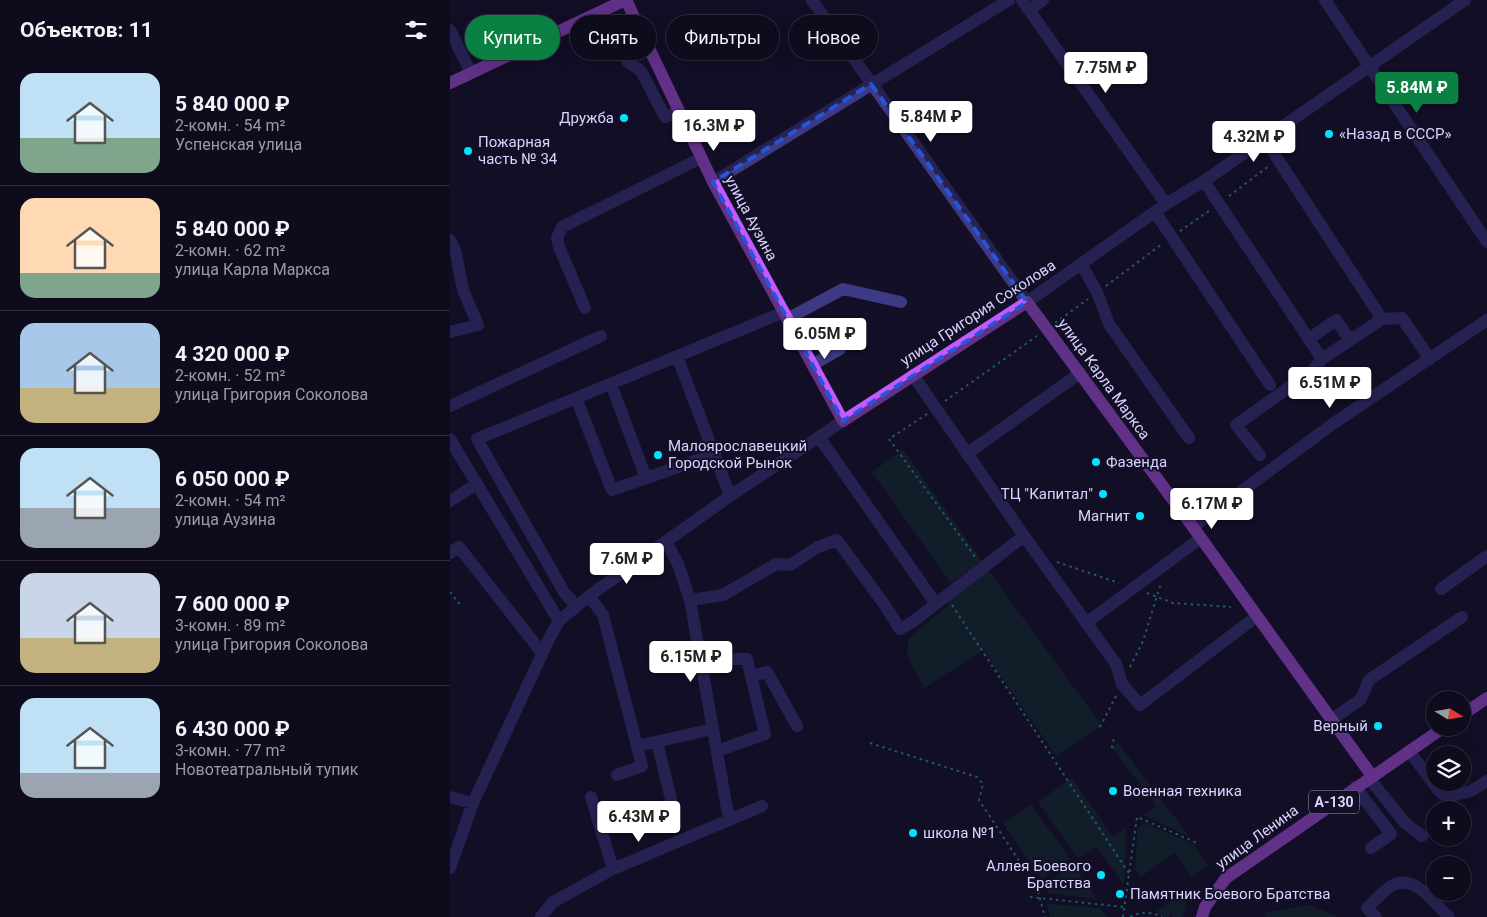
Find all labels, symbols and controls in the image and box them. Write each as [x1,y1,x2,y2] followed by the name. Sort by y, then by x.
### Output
[465,15,560,60] chip: Купить
[570,15,656,60] chip: Снять
[666,15,779,60] chip: Фильтры
[789,15,878,60] chip: Новое
[402,16,430,44] icon: filters
[20,18,153,42] text: Объектов: 11
[1060,52,1152,94] pin: 7.75M ₽
[1075,58,1137,77] text: 7.75M ₽
[1371,72,1463,114] pin: 5.84M ₽
[1386,78,1448,97] text: 5.84M ₽
[175,92,290,116] text: 5 840 000 ₽
[60,93,120,153] icon: home
[885,100,977,143] pin: 5.84M ₽
[900,107,962,126] text: 5.84M ₽
[559,109,614,127] place label: Дружба
[668,110,760,152] pin: 16.3M ₽
[618,112,630,124] marker: Дружба
[175,116,285,135] text: 2-комн. · 54 m²
[683,116,745,135] text: 16.3M ₽
[1208,120,1300,163] pin: 4.32M ₽
[1339,125,1452,143] place label: «Назад в СССР»
[1223,127,1285,146] text: 4.32M ₽
[1323,128,1335,140] marker: «Назад в СССР»
[478,133,558,168] place label: Пожарная часть № 34
[175,135,302,154] text: Успенская улица
[462,145,474,157] marker: Пожарная часть № 34
[721,172,781,264] street label: улица Аузина
[175,217,290,241] text: 5 840 000 ₽
[60,218,120,278] icon: home
[175,241,285,260] text: 2-комн. · 62 m²
[897,256,1059,370] street label: улица Григория Соколова
[175,260,330,279] text: улица Карла Маркса
[1054,315,1154,443] street label: улица Карла Маркса
[779,318,871,360] pin: 6.05M ₽
[794,324,856,343] text: 6.05M ₽
[175,342,290,366] text: 4 320 000 ₽
[60,343,120,403] icon: home
[175,366,285,385] text: 2-комн. · 52 m²
[1284,366,1376,409] pin: 6.51M ₽
[1299,373,1361,392] text: 6.51M ₽
[175,385,368,404] text: улица Григория Соколова
[668,437,807,472] place label: Малоярославецкий Городской Рынок
[652,449,664,461] marker: Малоярославецкий Городской Рынок
[1106,453,1167,471] place label: Фазенда
[1090,456,1102,468] marker: Фазенда
[175,467,290,491] text: 6 050 000 ₽
[60,468,120,528] icon: home
[1001,485,1093,503] place label: ТЦ "Капитал"
[1097,488,1109,500] marker: ТЦ "Капитал"
[1166,488,1258,530] pin: 6.17M ₽
[175,491,285,510] text: 2-комн. · 54 m²
[1181,494,1243,513] text: 6.17M ₽
[1078,507,1130,525] place label: Магнит
[175,510,276,529] text: улица Аузина
[1134,510,1146,522] marker: Магнит
[586,542,668,585] pin: 7.6M ₽
[601,549,653,568] text: 7.6M ₽
[175,592,290,616] text: 7 600 000 ₽
[60,593,120,653] icon: home
[175,616,285,635] text: 3-комн. · 89 m²
[175,635,368,654] text: улица Григория Соколова
[645,640,737,683] pin: 6.15M ₽
[660,647,722,666] text: 6.15M ₽
[1426,691,1471,736] north arrow
[1426,691,1471,901] map controls
[175,717,290,741] text: 6 430 000 ₽
[1313,717,1368,735] place label: Верный
[60,718,120,778] icon: home
[1372,720,1384,732] marker: Верный
[175,741,285,760] text: 3-комн. · 77 m²
[1426,746,1471,791] button: layers
[175,760,358,779] text: Новотеатральный тупик
[1123,782,1242,800] place label: Военная техника
[1107,785,1119,797] marker: Военная техника
[1309,790,1359,814] road number: А-130
[593,800,685,843] pin: 6.43M ₽
[1212,801,1302,873] street label: улица Ленина
[1426,801,1471,846] button: +
[608,807,670,826] text: 6.43M ₽
[923,824,996,842] place label: школа №1
[907,827,919,839] marker: школа №1
[1426,856,1471,901] button: −
[986,857,1091,892] place label: Аллея Боевого Братства
[1095,869,1107,881] marker: Аллея Боевого Братства
[1130,885,1330,903] place label: Памятник Боевого Братства
[1114,888,1126,900] marker: Памятник Боевого Братства

